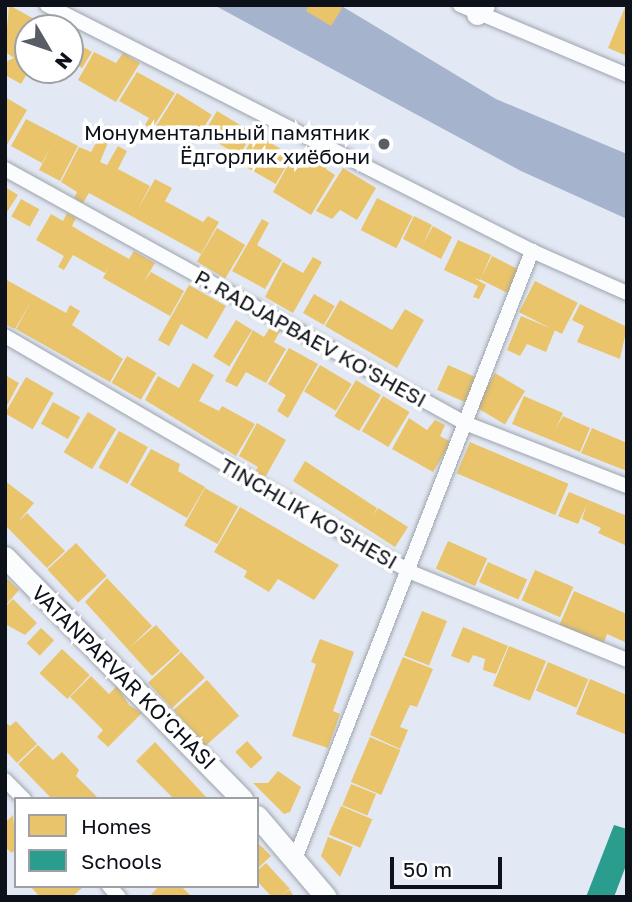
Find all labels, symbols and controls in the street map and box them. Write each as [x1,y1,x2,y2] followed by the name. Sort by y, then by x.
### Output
[14,14,84,84] north arrow
[51,48,78,74] text: N
[84,119,370,169] place label: Монументальный памятник Ёдгорлик хиёбони
[376,136,392,152] marker: Монументальный памятник Ёдгорлик хиёбони
[191,264,431,412] street label: P. RADJAPBAEV KO'SHESI
[216,452,402,574] street label: TINCHLIK KO'SHESI
[27,580,221,774] street label: VATANPARVAR KO'CHASI
[14,797,259,888] legend
[81,813,151,839] text: Homes
[394,842,506,886] scale bar
[81,848,162,874] text: Schools
[403,856,452,882] text: 50 m

